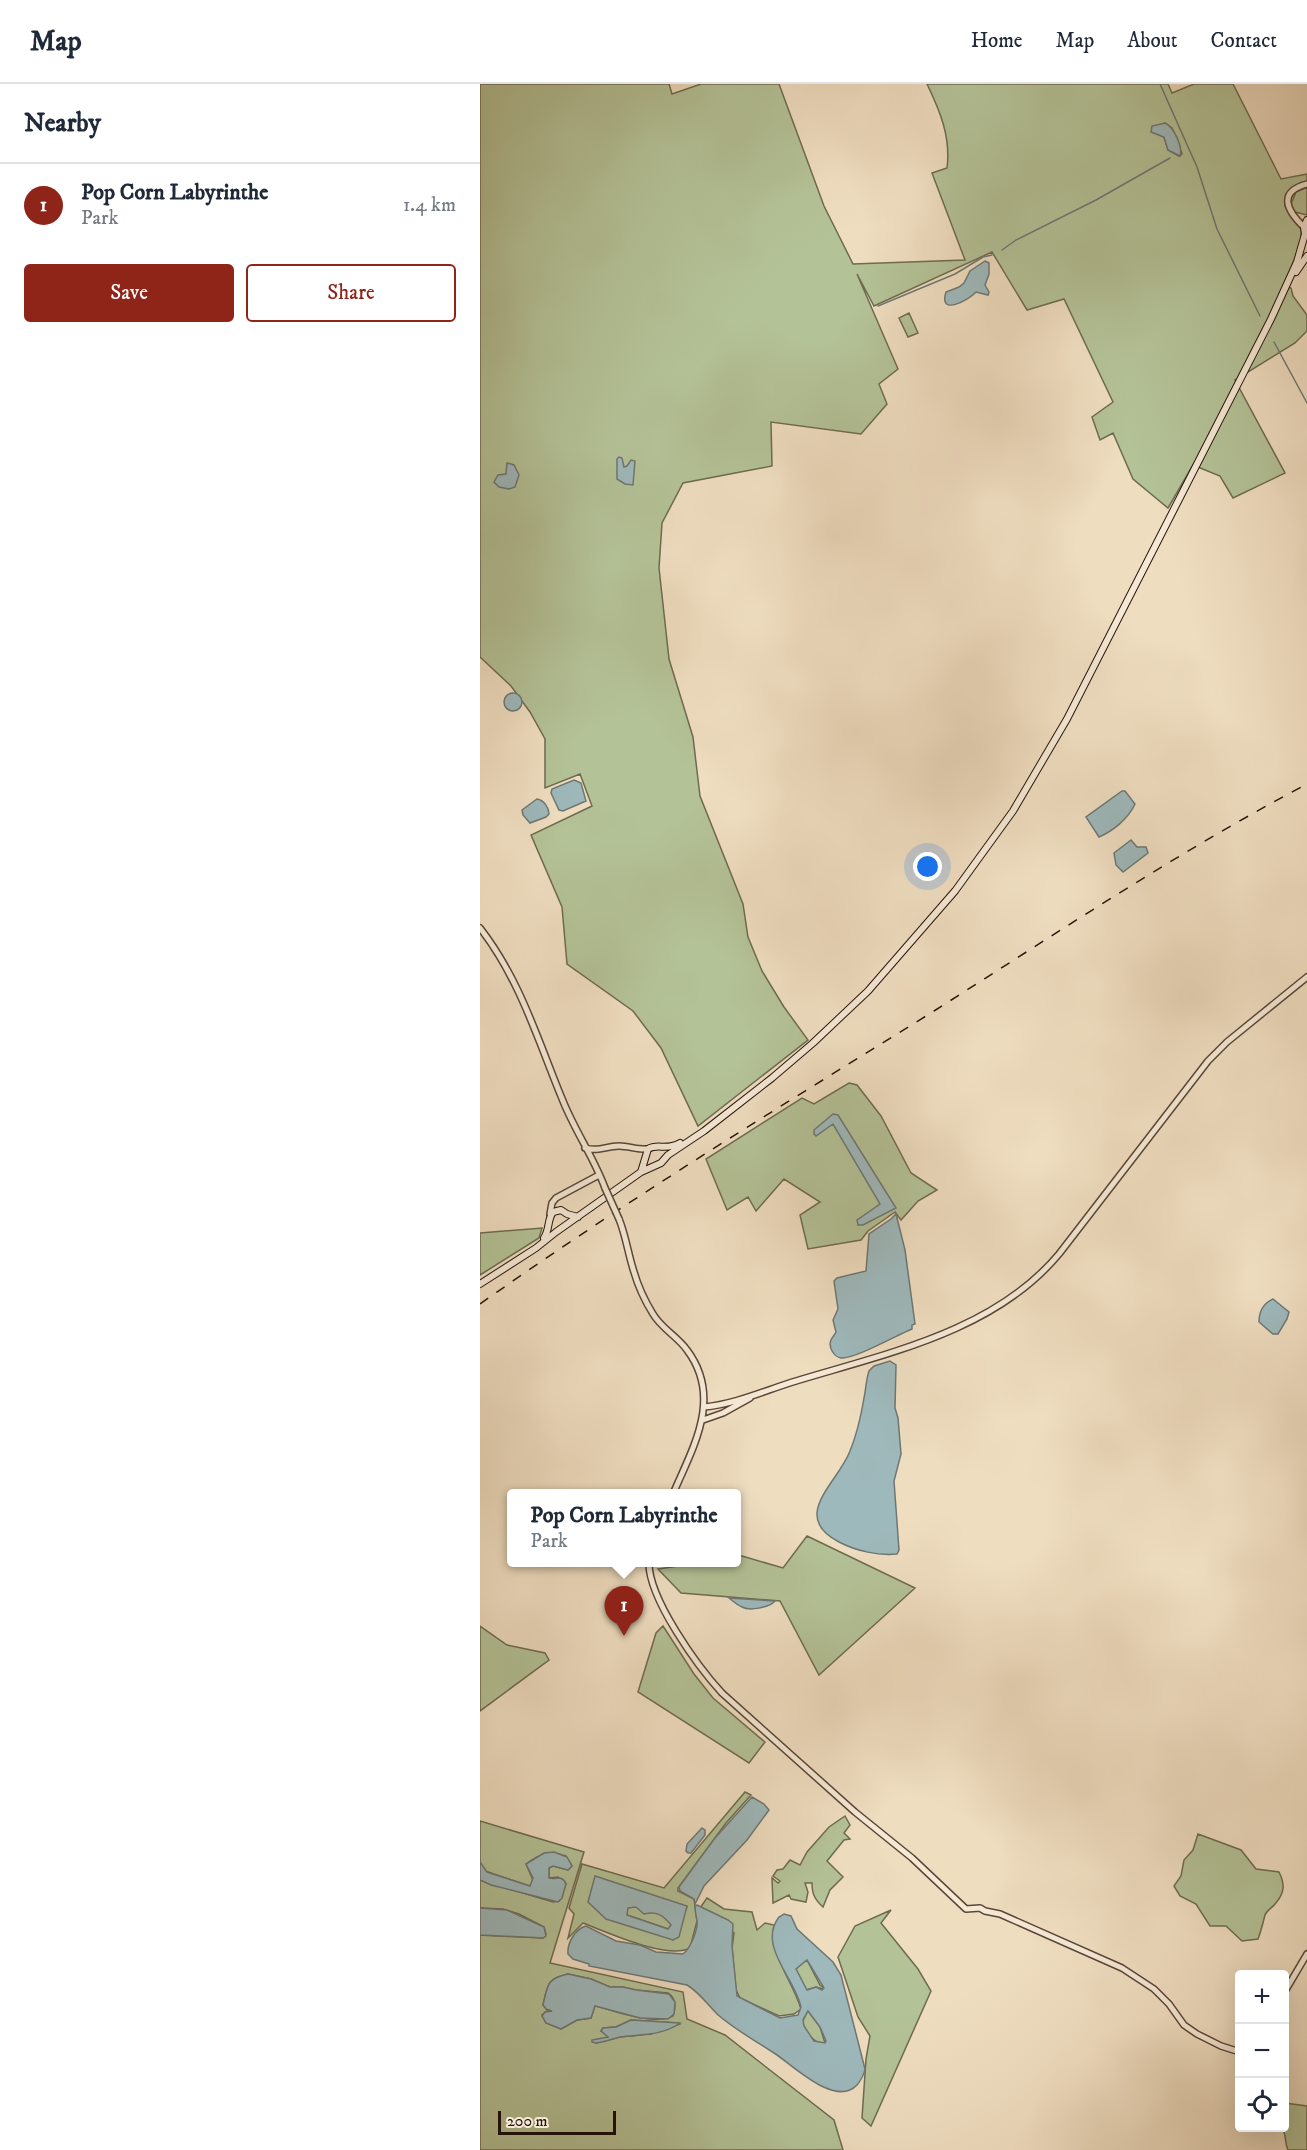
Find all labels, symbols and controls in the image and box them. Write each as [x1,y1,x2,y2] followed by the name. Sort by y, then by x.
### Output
[30,24,82,59] text: Map
[971,28,1023,54] text: Home
[1056,28,1094,54] text: Map
[1127,28,1178,54] text: About
[1211,28,1277,54] text: Contact
[24,107,101,140] text: Nearby
[81,179,268,206] text: Pop Corn Labyrinthe
[40,193,47,218] text: 1
[403,193,456,218] text: 1.4 km
[81,206,118,231] text: Park
[24,264,234,322] button: Save
[246,264,456,322] button: Share
[913,852,942,881] your location
[507,1489,741,1567] popup
[530,1502,718,1529] text: Pop Corn Labyrinthe
[530,1529,568,1554] text: Park
[604,1586,644,1636] pin: 1
[1235,1970,1289,2132] map controls
[1235,1970,1289,2024] button: +
[1235,2024,1289,2078] button: −
[1235,2078,1289,2132] button: locate
[498,2108,616,2136] scale bar
[507,2111,548,2131] text: 200 m

